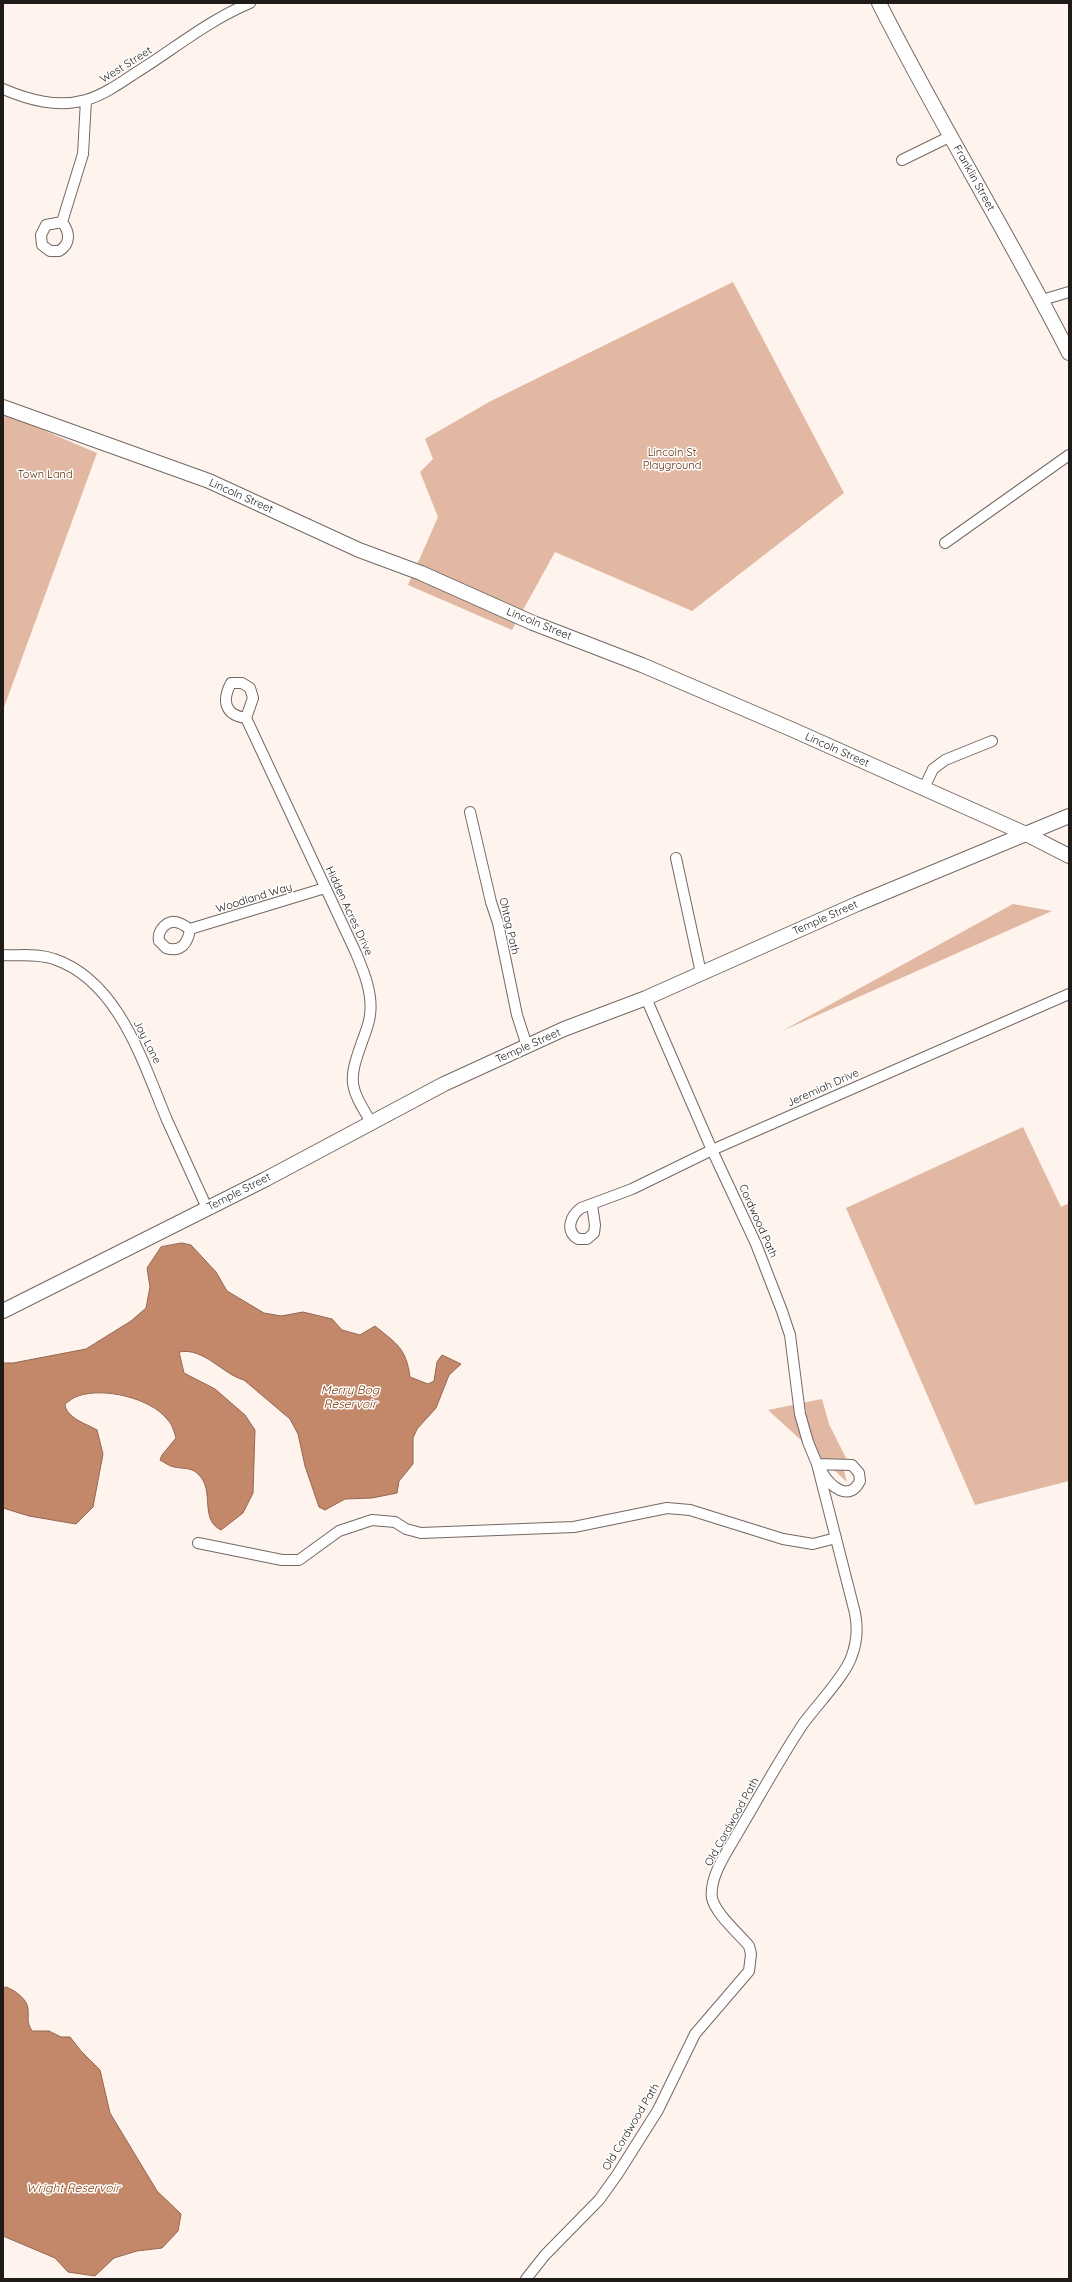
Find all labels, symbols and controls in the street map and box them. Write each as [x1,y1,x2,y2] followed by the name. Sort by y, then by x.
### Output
[98,44,154,86] street label: West Street
[950,143,998,213] street label: Franklin Street
[643,446,701,472] park label: Lincoln St Playground
[17,468,73,482] park label: Town Land
[207,476,275,516] street label: Lincoln Street
[505,605,573,643] street label: Lincoln Street
[803,730,871,770] street label: Lincoln Street
[323,864,375,958] street label: Hidden Acres Drive
[214,880,294,916] street label: Woodland Way
[496,896,522,956] street label: Ohtag Path
[790,898,860,938] street label: Temple Street
[130,1018,164,1066] street label: Joy Lane
[493,1026,563,1066] street label: Temple Street
[785,1066,861,1110] street label: Jeremiah Drive
[205,1170,273,1214] street label: Temple Street
[736,1182,780,1260] street label: Cordwood Path
[321,1383,379,1411] water label: Merry Bog Reservoir
[702,1775,762,1869] street label: Old Cordwood Path
[600,2081,662,2173] street label: Old Cordwood Path
[26,2181,120,2195] water label: Wright Reservoir

